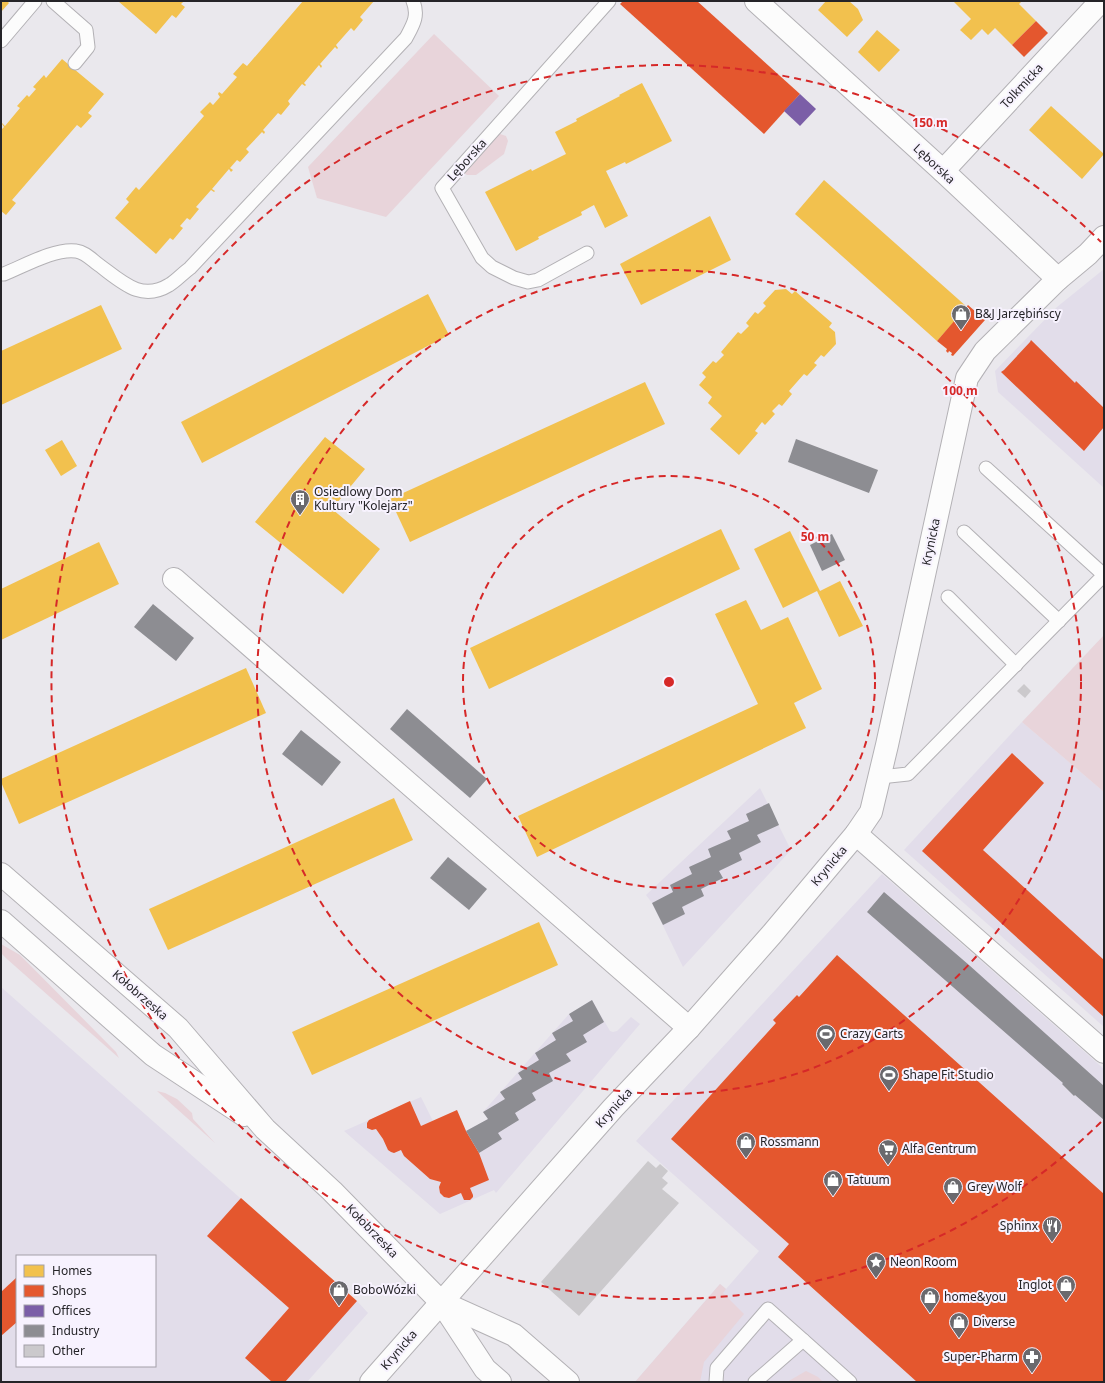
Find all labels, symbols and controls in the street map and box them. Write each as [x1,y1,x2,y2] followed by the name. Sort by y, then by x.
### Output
[996,59,1047,112] street label: Tolkmicka
[912,114,948,131] text: 150 m
[443,135,490,185] street label: Lęborska
[910,140,959,187] street label: Lęborska
[950,303,972,331] shop icon: B&J Jarzębińscy
[975,305,1062,322] place label: B&J Jarzębińscy
[942,382,978,399] text: 100 m
[314,483,413,514] place label: Osiedlowy Dom Kultury "Kolejarz"
[289,488,311,516] building icon: Osiedlowy Dom Kultury "Kolejarz"
[917,517,944,567] street label: Krynicka
[801,528,829,545] text: 50 m
[662,675,676,689] centre of rings
[807,842,851,889] street label: Krynicka
[109,966,172,1024] street label: Kołobrzeska
[815,1023,837,1051] sports icon: Crazy Carts
[840,1025,904,1042] place label: Crazy Carts
[878,1064,900,1092] sports icon: Shape Fit Studio
[903,1066,994,1083] place label: Shape Fit Studio
[591,1084,636,1131] street label: Krynicka
[735,1131,757,1159] shop icon: Rossmann
[760,1133,819,1150] place label: Rossmann
[877,1138,899,1166] supermarket icon: Alfa Centrum
[902,1140,976,1157] place label: Alfa Centrum
[822,1169,844,1197] shop icon: Tatuum
[847,1171,890,1188] place label: Tatuum
[942,1176,964,1204] shop icon: Grey Wolf
[967,1178,1022,1195] place label: Grey Wolf
[342,1200,402,1261] street label: Kołobrzeska
[1041,1215,1063,1243] restaurant icon: Sphinx
[1000,1217,1039,1234] place label: Sphinx
[865,1251,887,1279] place icon: Neon Room
[890,1253,957,1270] place label: Neon Room
[16,1255,156,1367] legend
[52,1262,92,1279] text: Homes
[1055,1274,1077,1302] shop icon: Inglot
[1018,1276,1053,1293] place label: Inglot
[328,1279,350,1307] shop icon: BoboWózki
[353,1281,416,1298] place label: BoboWózki
[52,1282,87,1299] text: Shops
[919,1286,941,1314] shop icon: home&you
[944,1288,1006,1305] place label: home&you
[52,1302,91,1319] text: Offices
[948,1311,970,1339] shop icon: Diverse
[973,1313,1015,1330] place label: Diverse
[52,1322,100,1339] text: Industry
[376,1326,421,1373] street label: Krynicka
[52,1342,85,1359] text: Other
[1021,1346,1043,1374] pharmacy icon: Super-Pharm
[943,1348,1018,1365] place label: Super-Pharm

